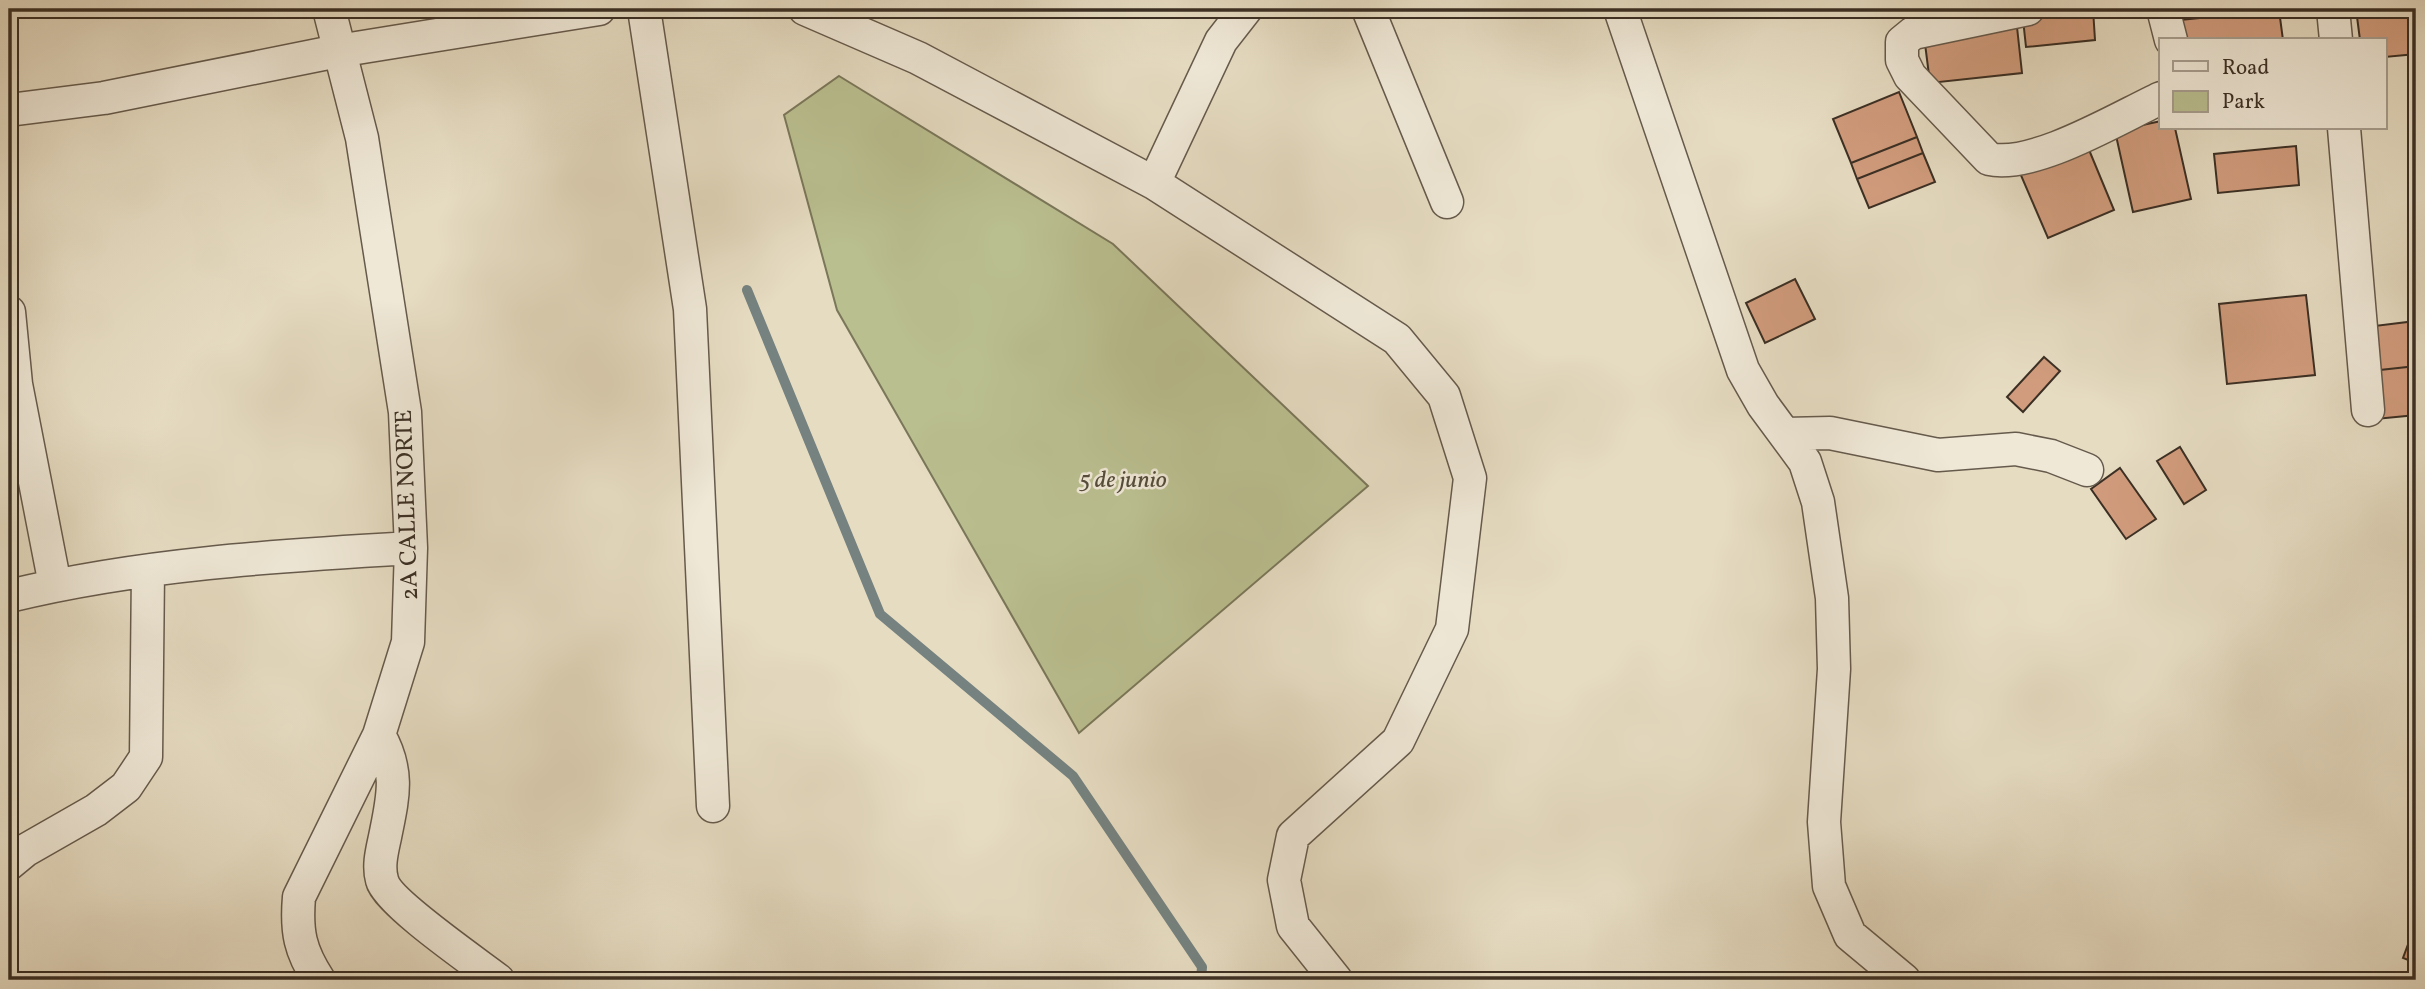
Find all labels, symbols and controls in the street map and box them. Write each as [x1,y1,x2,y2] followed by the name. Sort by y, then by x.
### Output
[2159,38,2386,130] legend
[2222,54,2269,83] text: Road
[2222,88,2265,117] text: Park
[388,409,428,601] street label: 2A CALLE NORTE
[1078,464,1167,498] park label: 5 de junio

